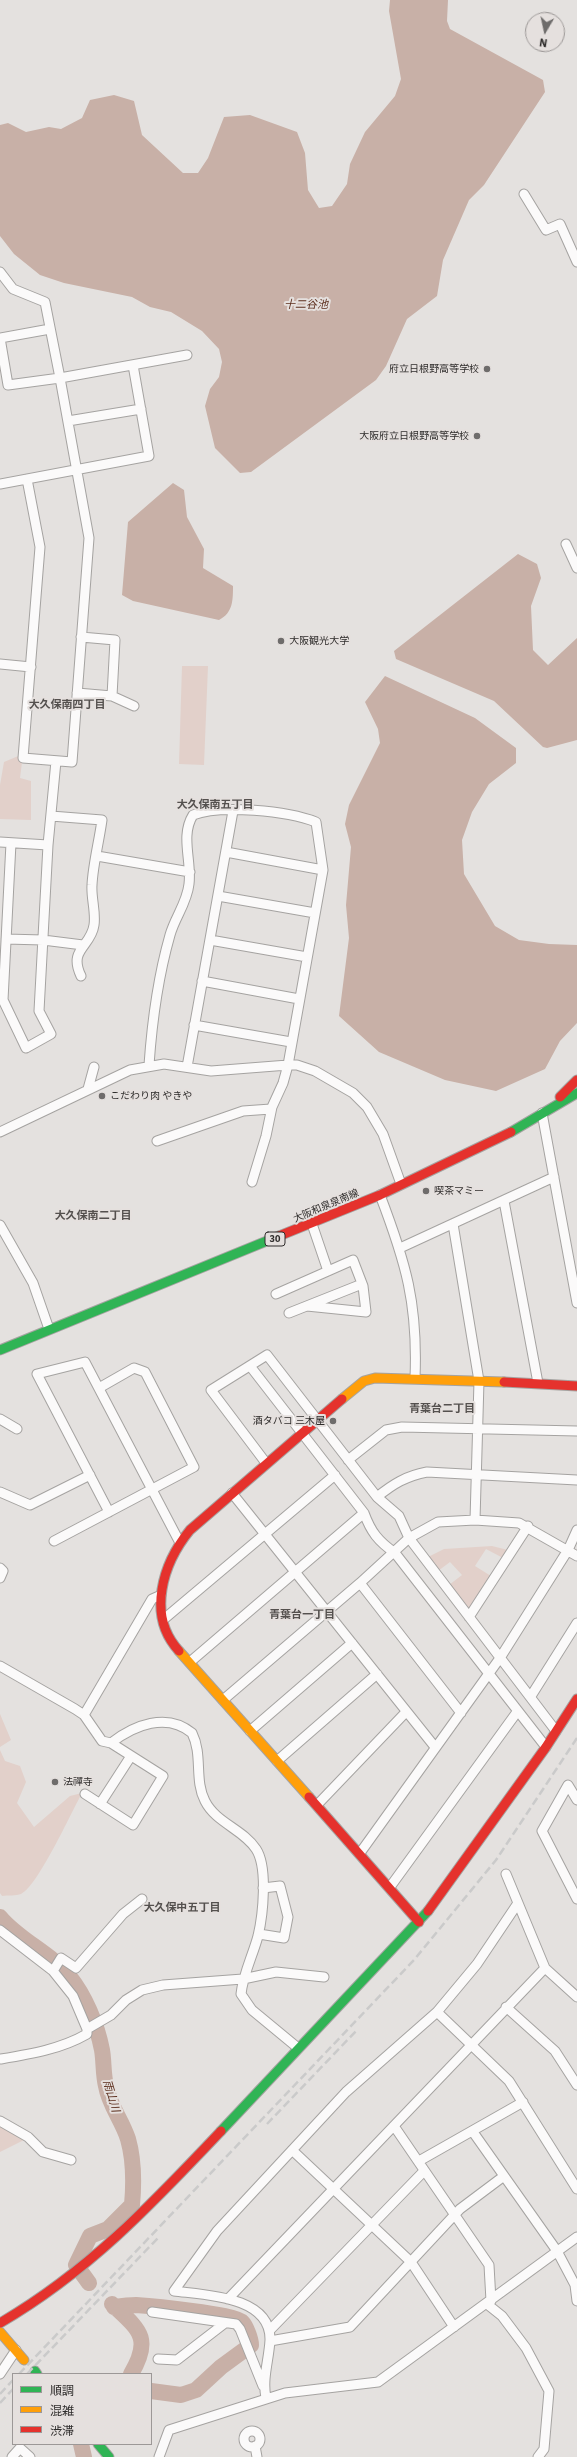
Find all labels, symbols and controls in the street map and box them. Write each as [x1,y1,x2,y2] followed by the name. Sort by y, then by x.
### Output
[525,12,565,52] north arrow
[538,35,548,50] text: N
[284,298,328,312] water label: 十二谷池
[389,363,479,375] place label: 府立日根野高等学校
[482,364,492,374] marker: 府立日根野高等学校
[359,430,469,442] place label: 大阪府立日根野高等学校
[472,431,482,441] marker: 大阪府立日根野高等学校
[289,635,349,647] place label: 大阪観光大学
[276,636,286,646] marker: 大阪観光大学
[29,698,105,712] district label: 大久保南四丁目
[177,798,253,812] district label: 大久保南五丁目
[110,1090,192,1102] place label: こだわり肉 やきや
[97,1091,107,1101] marker: こだわり肉 やきや
[434,1185,484,1197] place label: 喫茶マミー
[421,1186,431,1196] marker: 喫茶マミー
[291,1187,361,1225] street label: 大阪和泉泉南線
[55,1209,131,1223] district label: 大久保南二丁目
[265,1232,285,1246] road number: 30
[409,1402,475,1416] district label: 青葉台二丁目
[253,1415,325,1427] place label: 酒タバコ 三木屋
[328,1416,338,1426] marker: 酒タバコ 三木屋
[269,1608,335,1622] district label: 青葉台一丁目
[63,1776,93,1788] place label: 法禪寺
[50,1777,60,1787] marker: 法禪寺
[144,1901,220,1915] district label: 大久保中五丁目
[100,2078,122,2114] water label: 雨山川
[12,2373,152,2445] legend
[50,2383,74,2398] text: 順調
[50,2403,74,2418] text: 混雑
[50,2423,74,2438] text: 渋滞

